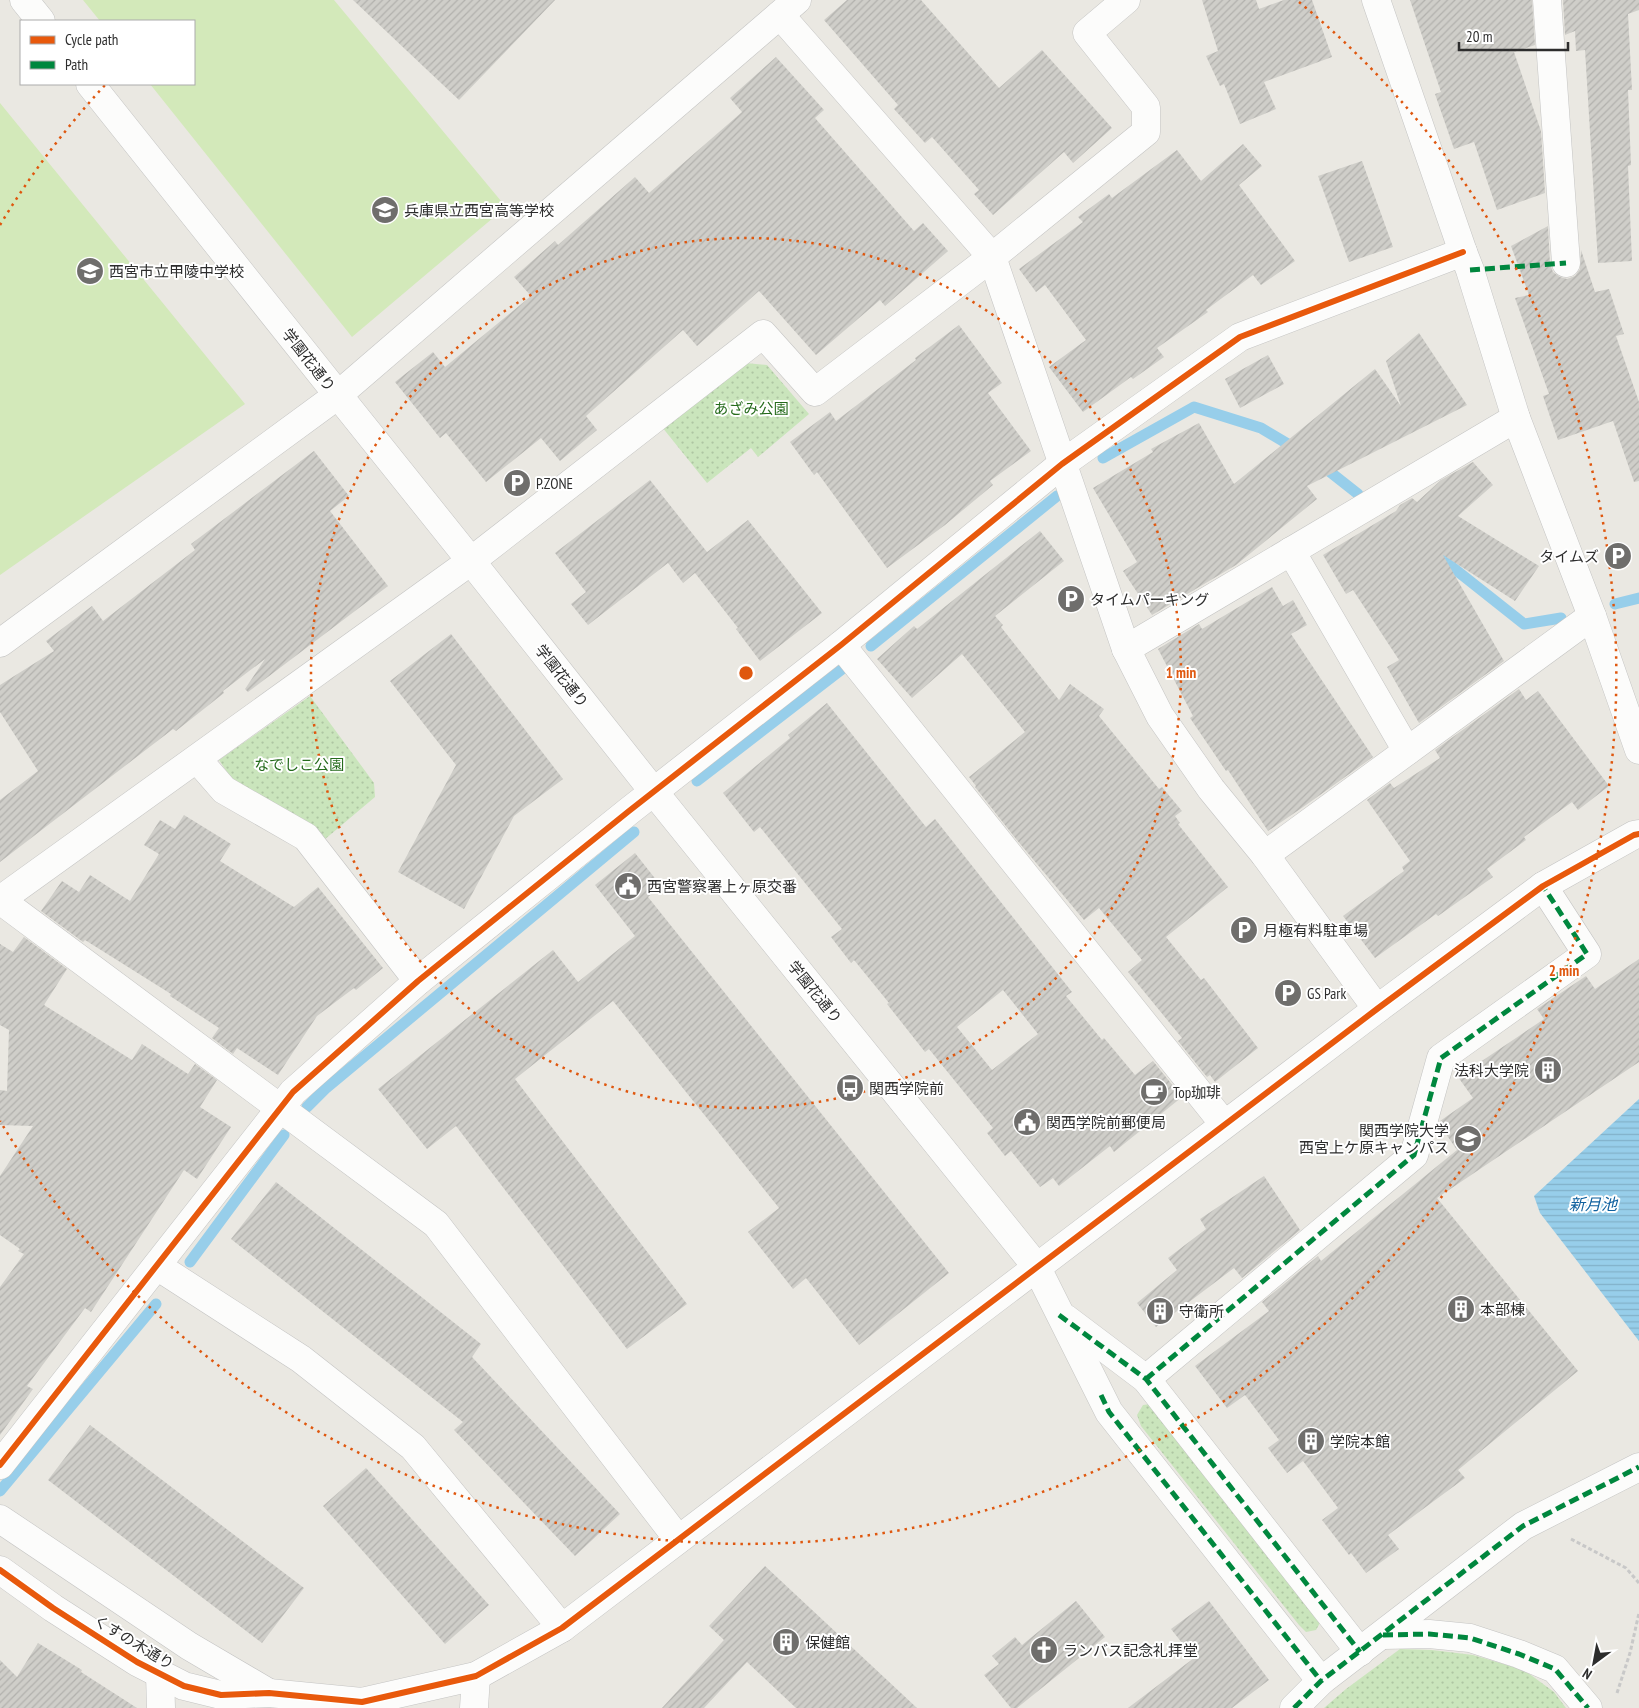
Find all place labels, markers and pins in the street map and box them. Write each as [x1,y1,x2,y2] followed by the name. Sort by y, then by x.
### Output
[370,195,400,225] school or university icon: 兵庫県立西宮高等学校
[404,201,554,220] place label: 兵庫県立西宮高等学校
[75,256,105,286] school or university icon: 西宮市立甲陵中学校
[109,262,244,281] place label: 西宮市立甲陵中学校
[502,468,532,498] parking icon: P.ZONE
[536,474,573,493] place label: P.ZONE
[1603,541,1633,571] parking icon: タイムズ
[1539,547,1599,566] place label: タイムズ
[1056,584,1086,614] parking icon: タイムパーキング
[1090,590,1209,609] place label: タイムパーキング
[737,664,755,682] centre of rings
[613,871,643,901] public building icon: 西宮警察署上ヶ原交番
[647,877,797,896] place label: 西宮警察署上ヶ原交番
[1229,915,1259,945] parking icon: 月極有料駐車場
[1263,921,1368,940] place label: 月極有料駐車場
[1273,978,1303,1008] parking icon: GS Park
[1307,984,1346,1003] place label: GS Park
[1533,1055,1563,1085] building icon: 法科大学院
[1454,1061,1529,1080] place label: 法科大学院
[835,1073,865,1103] bus stop icon: 関西学院前
[1139,1077,1169,1107] cafe icon: Top珈琲
[869,1079,944,1098] place label: 関西学院前
[1173,1083,1221,1102] place label: Top珈琲
[1012,1107,1042,1137] public building icon: 関西学院前郵便局
[1046,1113,1166,1132] place label: 関西学院前郵便局
[1299,1121,1449,1157] place label: 関西学院大学 西宮上ケ原キャンパス
[1453,1124,1483,1154] school or university icon: 関西学院大学 西宮上ケ原キャンパス
[1446,1294,1476,1324] building icon: 本部棟
[1145,1296,1175,1326] building icon: 守衛所
[1480,1300,1525,1319] place label: 本部棟
[1179,1302,1224,1321] place label: 守衛所
[1296,1426,1326,1456] building icon: 学院本館
[1330,1432,1390,1451] place label: 学院本館
[771,1627,801,1657] building icon: 保健館
[805,1633,850,1652] place label: 保健館
[1029,1635,1059,1665] church icon: ランバス記念礼拝堂
[1063,1641,1198,1660] place label: ランバス記念礼拝堂

